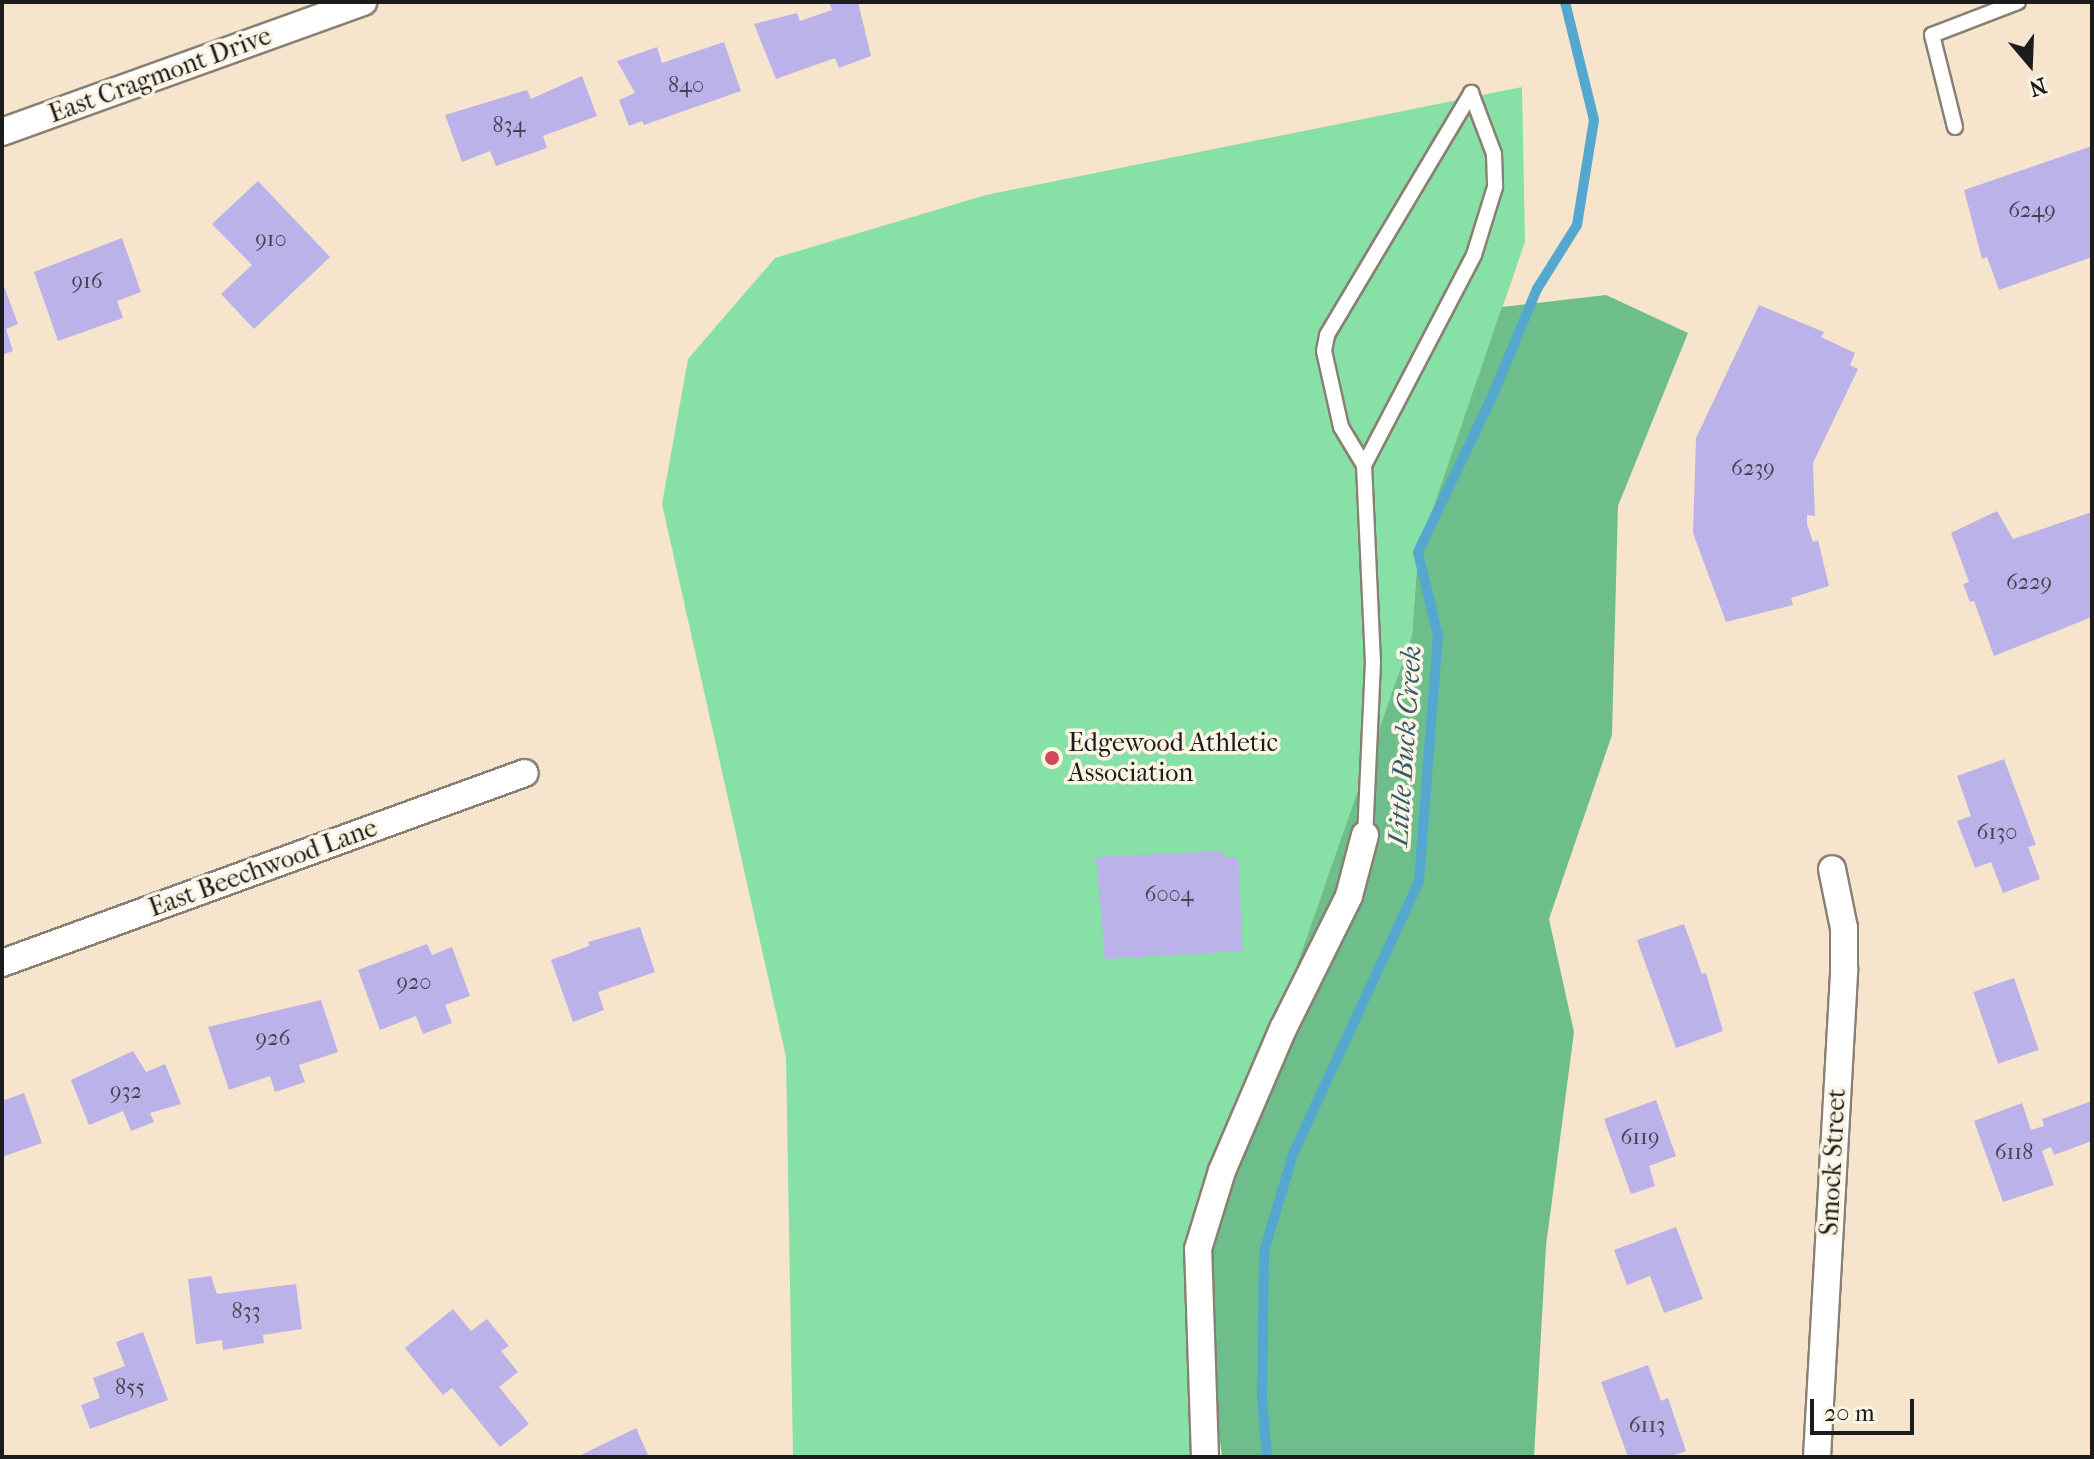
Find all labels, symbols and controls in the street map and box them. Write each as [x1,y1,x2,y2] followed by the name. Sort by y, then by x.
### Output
[44,20,276,130] street label: East Cragmont Drive
[1990,24,2070,104] north arrow
[2026,72,2050,102] text: N
[668,73,704,99] house number: 840
[492,113,526,139] house number: 834
[2008,198,2056,224] house number: 6249
[255,227,287,253] house number: 910
[71,269,103,295] house number: 916
[1731,456,1775,482] house number: 6239
[2006,570,2052,596] house number: 6229
[1381,645,1429,847] water label: Little Buck Creek
[1068,727,1278,788] place label: Edgewood Athletic Association
[1043,749,1061,767] marker: Edgewood Athletic Association
[144,812,382,924] street label: East Beechwood Lane
[1977,820,2017,846] house number: 6130
[1145,882,1193,908] house number: 6004
[397,970,431,996] house number: 920
[256,1026,290,1052] house number: 926
[110,1079,142,1105] house number: 932
[1814,1088,1852,1236] street label: Smock Street
[1620,1125,1660,1151] house number: 6119
[1995,1140,2033,1166] house number: 6118
[231,1299,261,1325] house number: 833
[115,1375,145,1401] house number: 855
[1814,1383,1918,1433] scale bar
[1824,1399,1875,1427] text: 20 m
[1629,1413,1665,1439] house number: 6113

